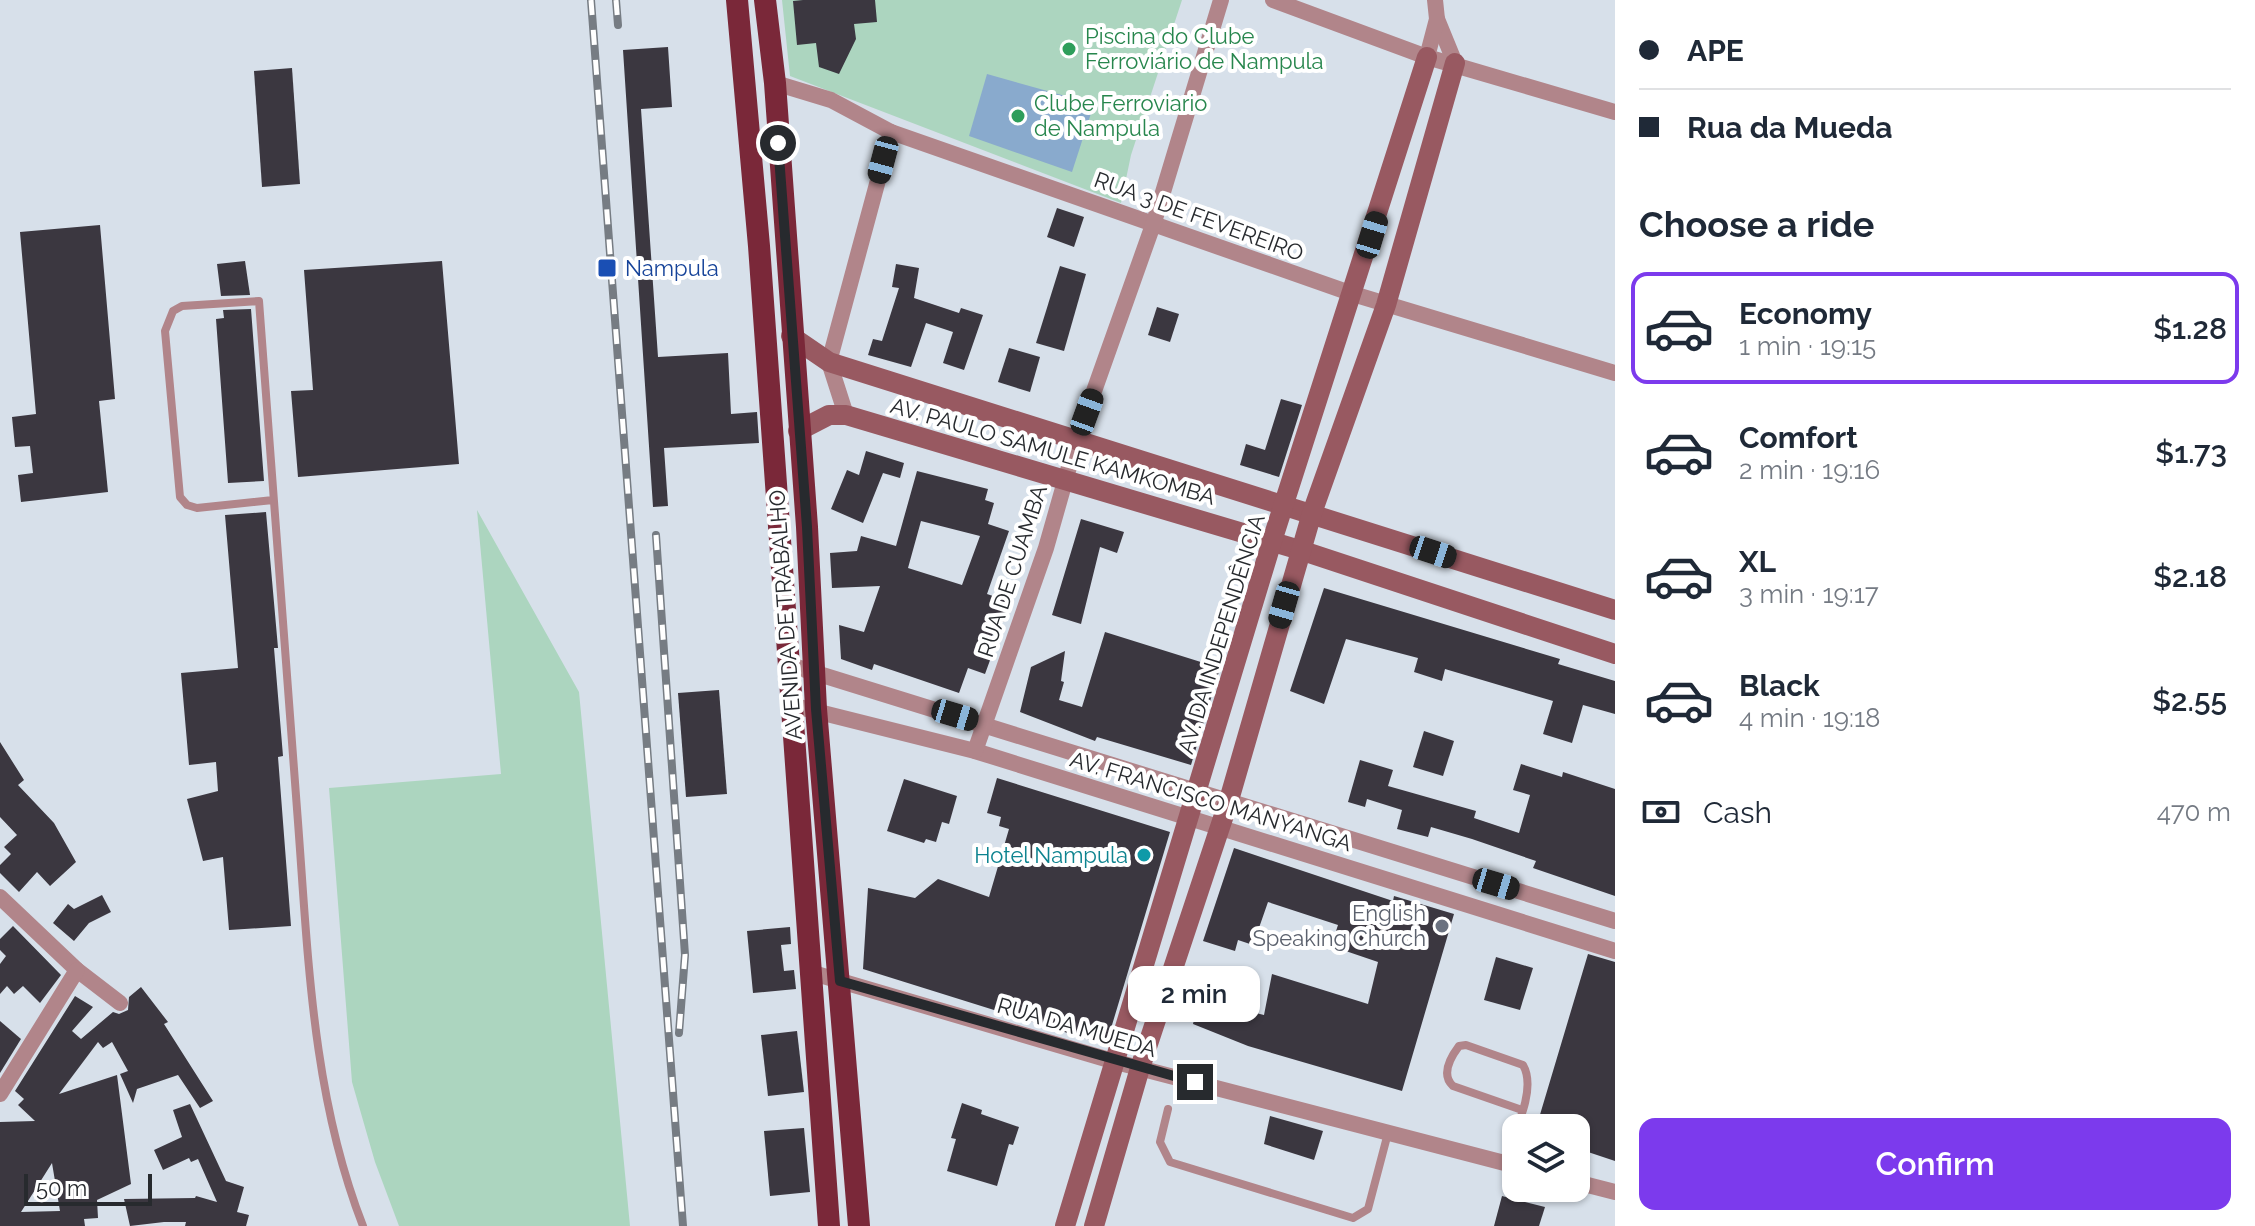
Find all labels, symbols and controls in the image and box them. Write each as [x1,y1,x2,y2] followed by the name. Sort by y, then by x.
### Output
[1085,23,1324,74] place label: Piscina do Clube Ferroviário de Nampula
[1687,33,1744,68] text: APE
[1060,40,1078,58] marker: Piscina do Clube Ferroviário de Nampula
[1034,90,1207,141] place label: Clube Ferroviario de Nampula
[1009,107,1027,125] marker: Clube Ferroviario de Nampula
[1687,110,1892,145] text: Rua da Mueda
[760,125,796,161] route start
[865,134,901,186] car
[1091,166,1307,266] street label: RUA 3 DE FEVEREIRO
[1639,203,1874,245] text: Choose a ride
[1354,209,1390,261] car
[625,255,719,281] place label: Nampula
[596,257,618,279] marker: Nampula
[1643,292,1715,364] icon: car
[1739,296,1872,331] text: Economy
[2153,311,2227,346] text: $1.28
[1739,331,1876,361] text: 1 min · 19:15
[1068,385,1106,439] car
[888,392,1219,510] street label: AV. PAULO SAMULE KAMKOMBA
[1643,416,1715,488] icon: car
[1739,420,1858,455] text: Comfort
[2155,435,2227,470] text: $1.73
[1739,455,1880,485] text: 2 min · 19:16
[972,482,1052,660] street label: RUA DE CUAMBA
[763,489,807,741] street label: AVENIDA DE TRABALHO
[1172,511,1270,757] street label: AV. DA INDEPENDÊNCIA
[1406,533,1460,571] car
[1643,540,1715,612] icon: car
[1739,544,1776,579] text: XL
[2153,559,2227,594] text: $2.18
[1266,579,1302,631] car
[1739,579,1879,609] text: 3 min · 19:17
[1643,664,1715,736] icon: car
[1739,668,1820,703] text: Black
[2152,683,2227,718] text: $2.55
[929,697,981,733] car
[1739,703,1881,733] text: 4 min · 19:18
[1067,746,1355,856] street label: AV. FRANCISCO MANYANGA
[1639,790,1683,834] icon: cash
[1703,795,1772,830] text: Cash
[2157,797,2231,827] text: 470 m
[974,842,1128,868] place label: Hotel Nampula
[1135,846,1153,864] marker: Hotel Nampula
[1470,866,1522,902] car
[1252,900,1426,951] place label: English Speaking Church
[1433,917,1451,935] marker: English Speaking Church
[1129,966,1261,1022] callout: 2 min
[1161,979,1227,1009] text: 2 min
[994,992,1160,1062] street label: RUA DA MUEDA
[1177,1064,1213,1100] route end
[1502,1114,1590,1202] map controls
[1502,1114,1590,1202] button: layers
[1639,1118,2231,1210] button: Confirm
[24,1170,152,1206] scale bar
[36,1175,87,1201] text: 50 m

